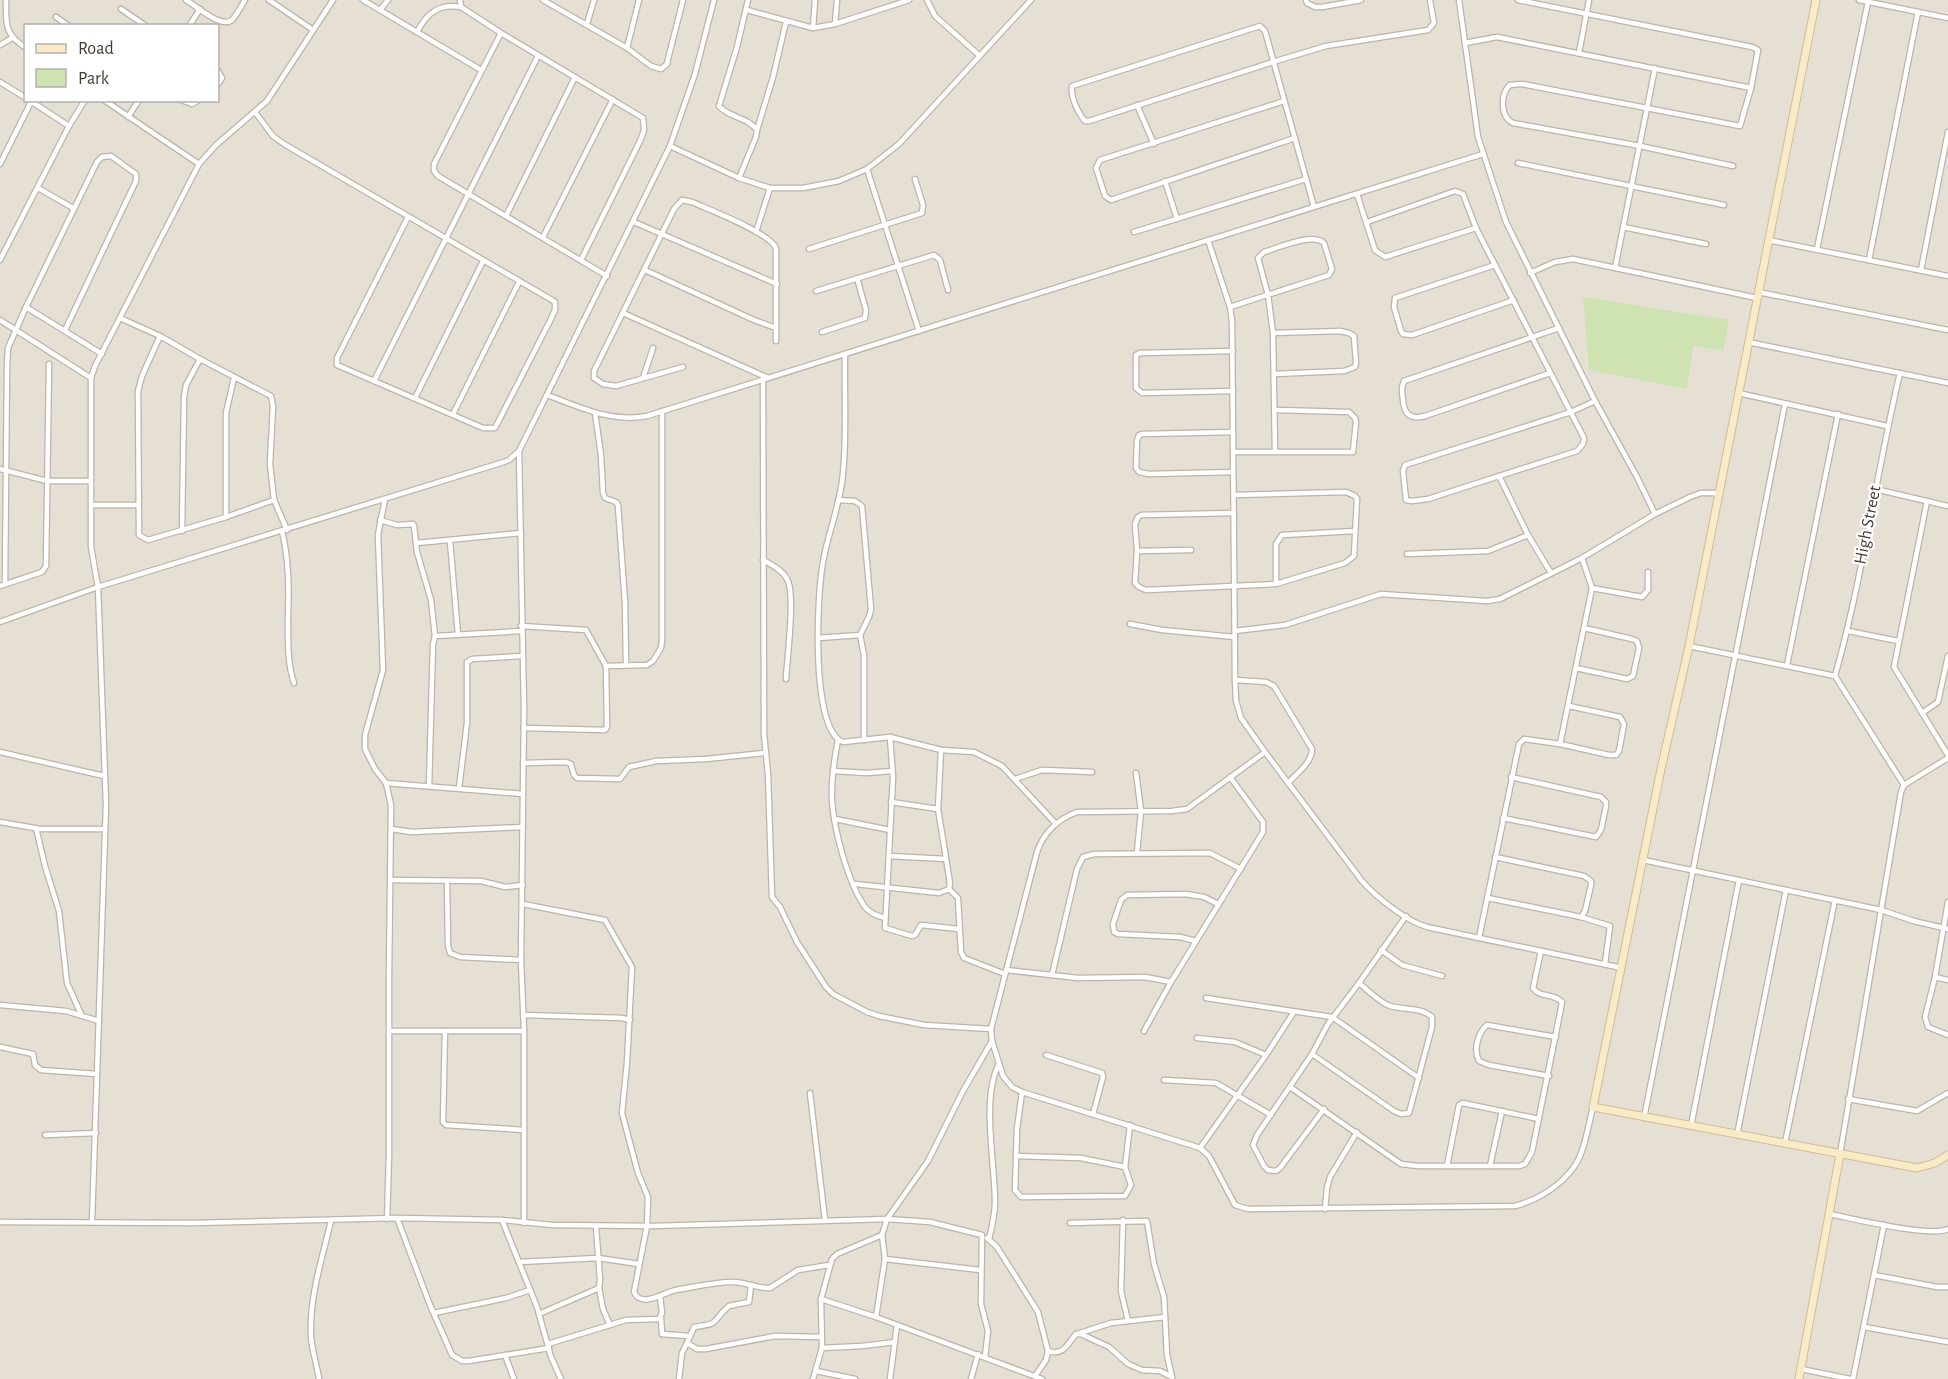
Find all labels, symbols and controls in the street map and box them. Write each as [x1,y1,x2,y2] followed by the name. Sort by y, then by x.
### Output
[24,24,219,102] legend
[78,40,114,58] text: Road
[78,70,110,88] text: Park
[1852,484,1885,566] street label: High Street

